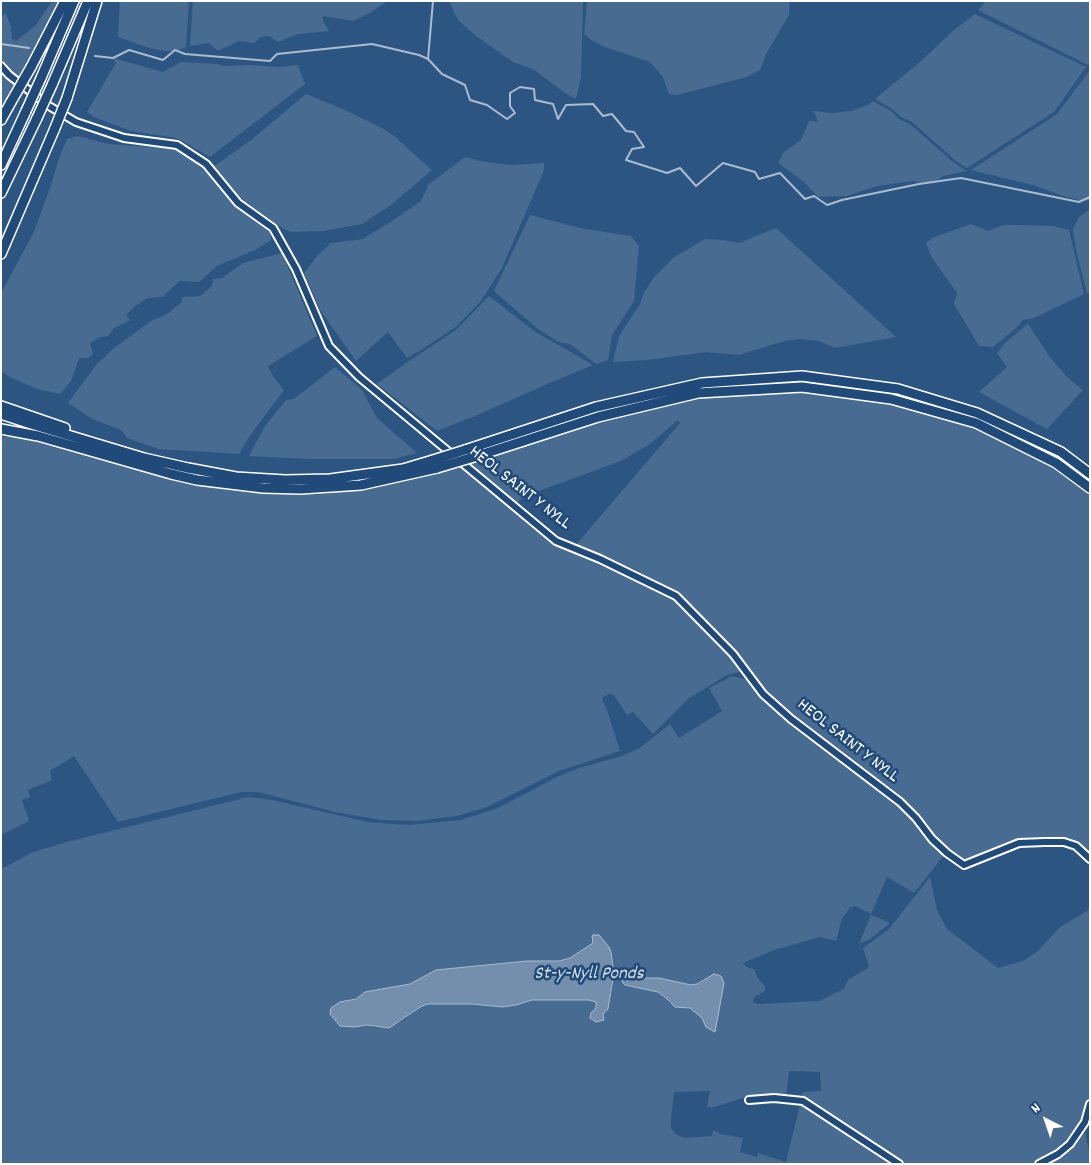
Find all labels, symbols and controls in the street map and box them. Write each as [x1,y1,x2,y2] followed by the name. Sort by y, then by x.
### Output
[464,442,574,536] street label: HEOL SAINT Y NYLL
[792,695,902,789] street label: HEOL SAINT Y NYLL
[534,964,644,986] water label: St-y-Nyll Ponds
[1021,1095,1071,1145] north arrow
[1027,1099,1045,1119] text: N

